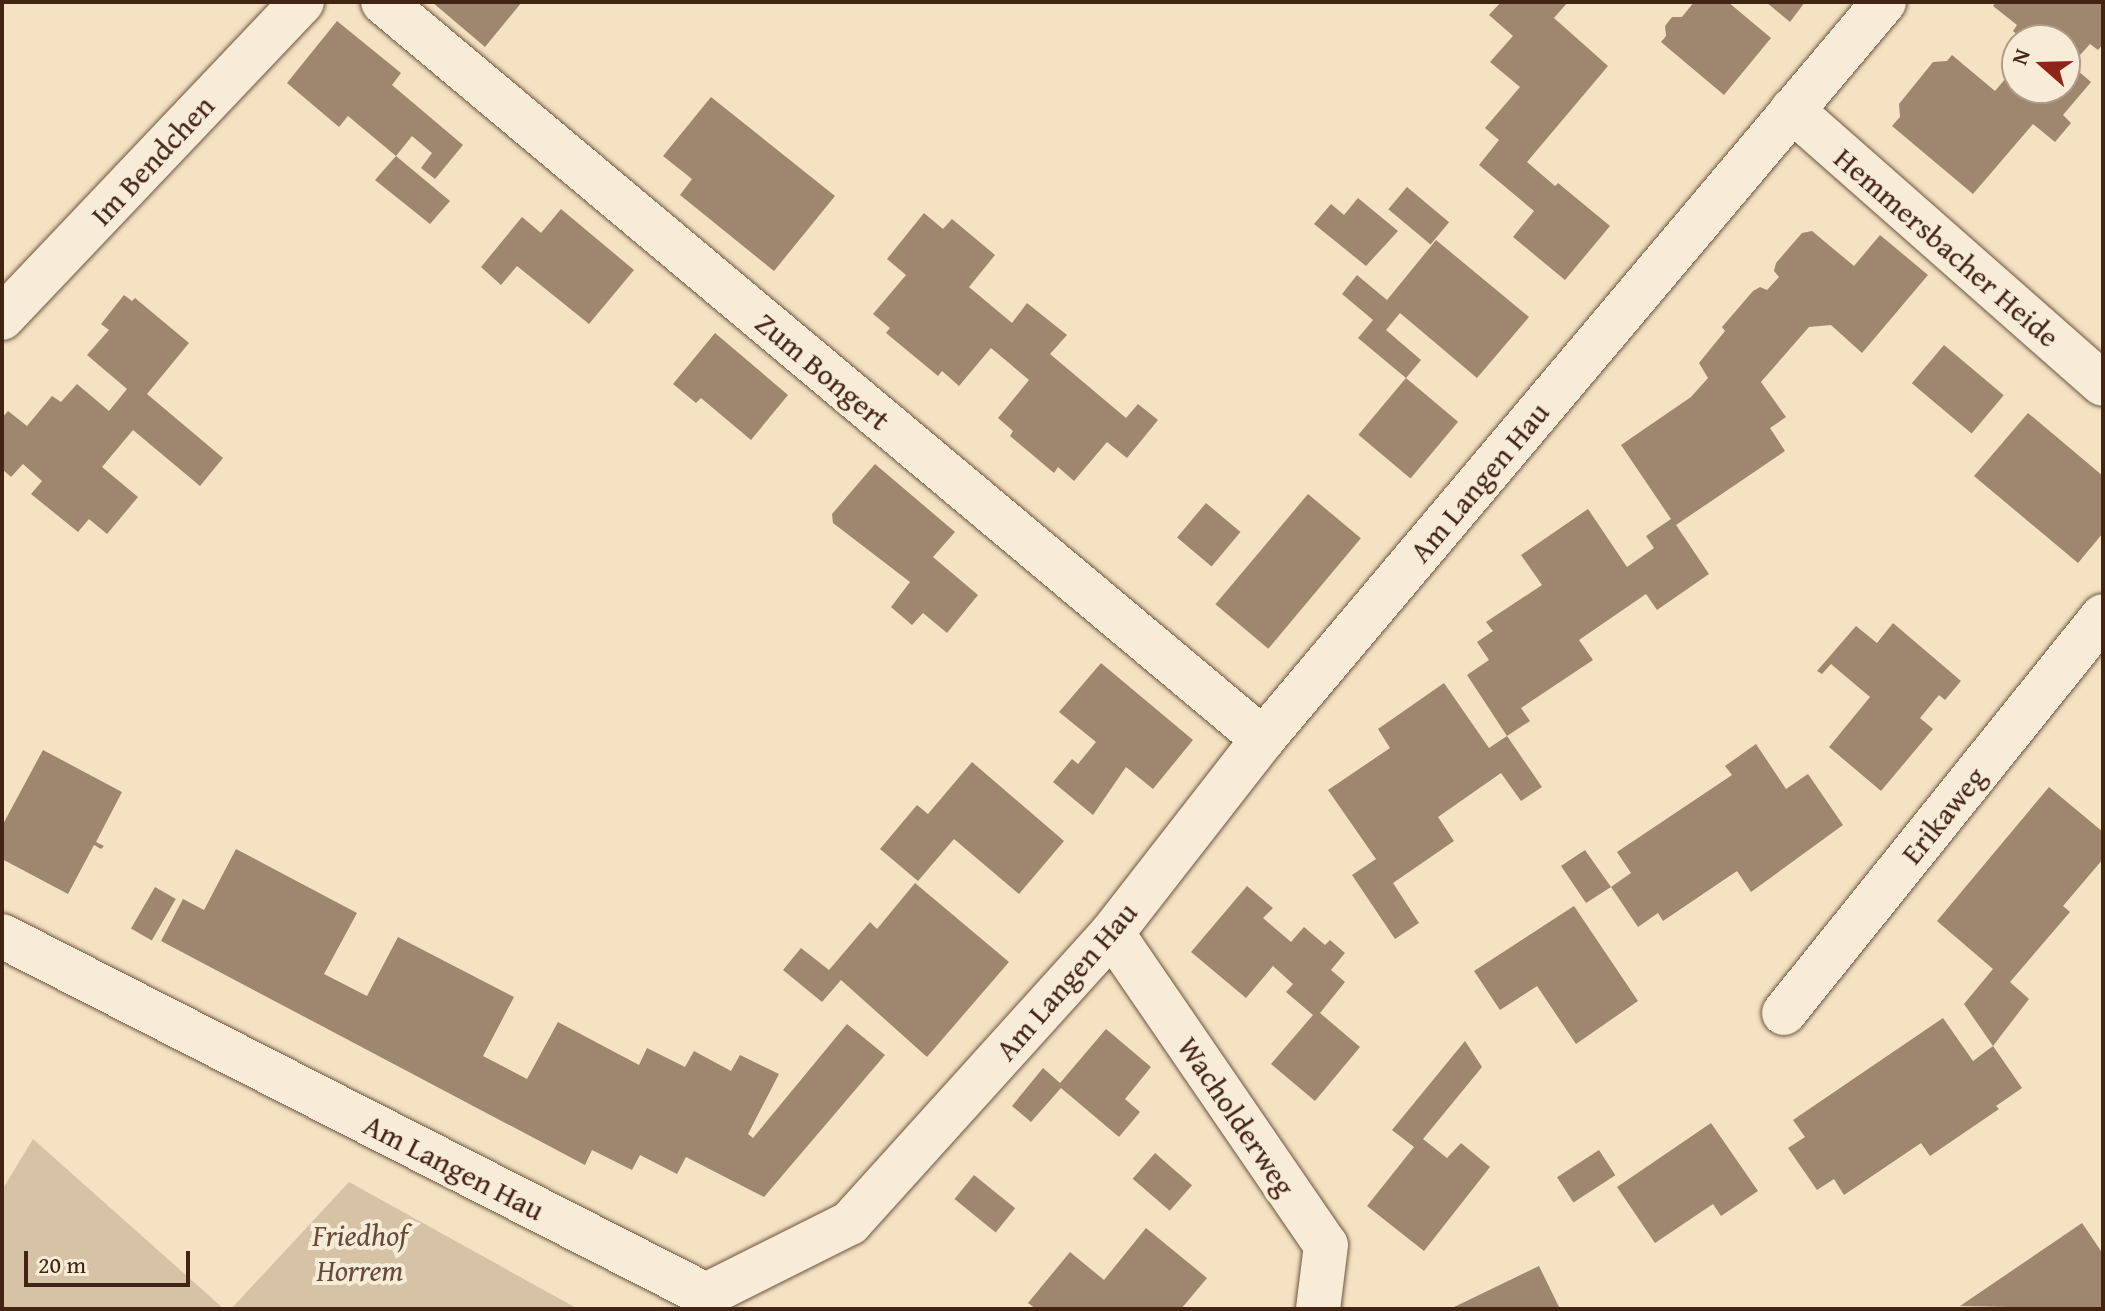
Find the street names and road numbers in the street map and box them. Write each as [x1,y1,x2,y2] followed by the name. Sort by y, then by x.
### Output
[83,87,221,233] street label: Im Bendchen
[1827,140,2067,354] street label: Hemmersbacher Heide
[748,304,898,438] street label: Zum Bongert
[1402,395,1556,569] street label: Am Langen Hau
[1893,759,1993,871] street label: Erikaweg
[988,895,1144,1067] street label: Am Langen Hau
[1171,1030,1303,1202] street label: Wacholderweg
[358,1106,550,1228] street label: Am Langen Hau

